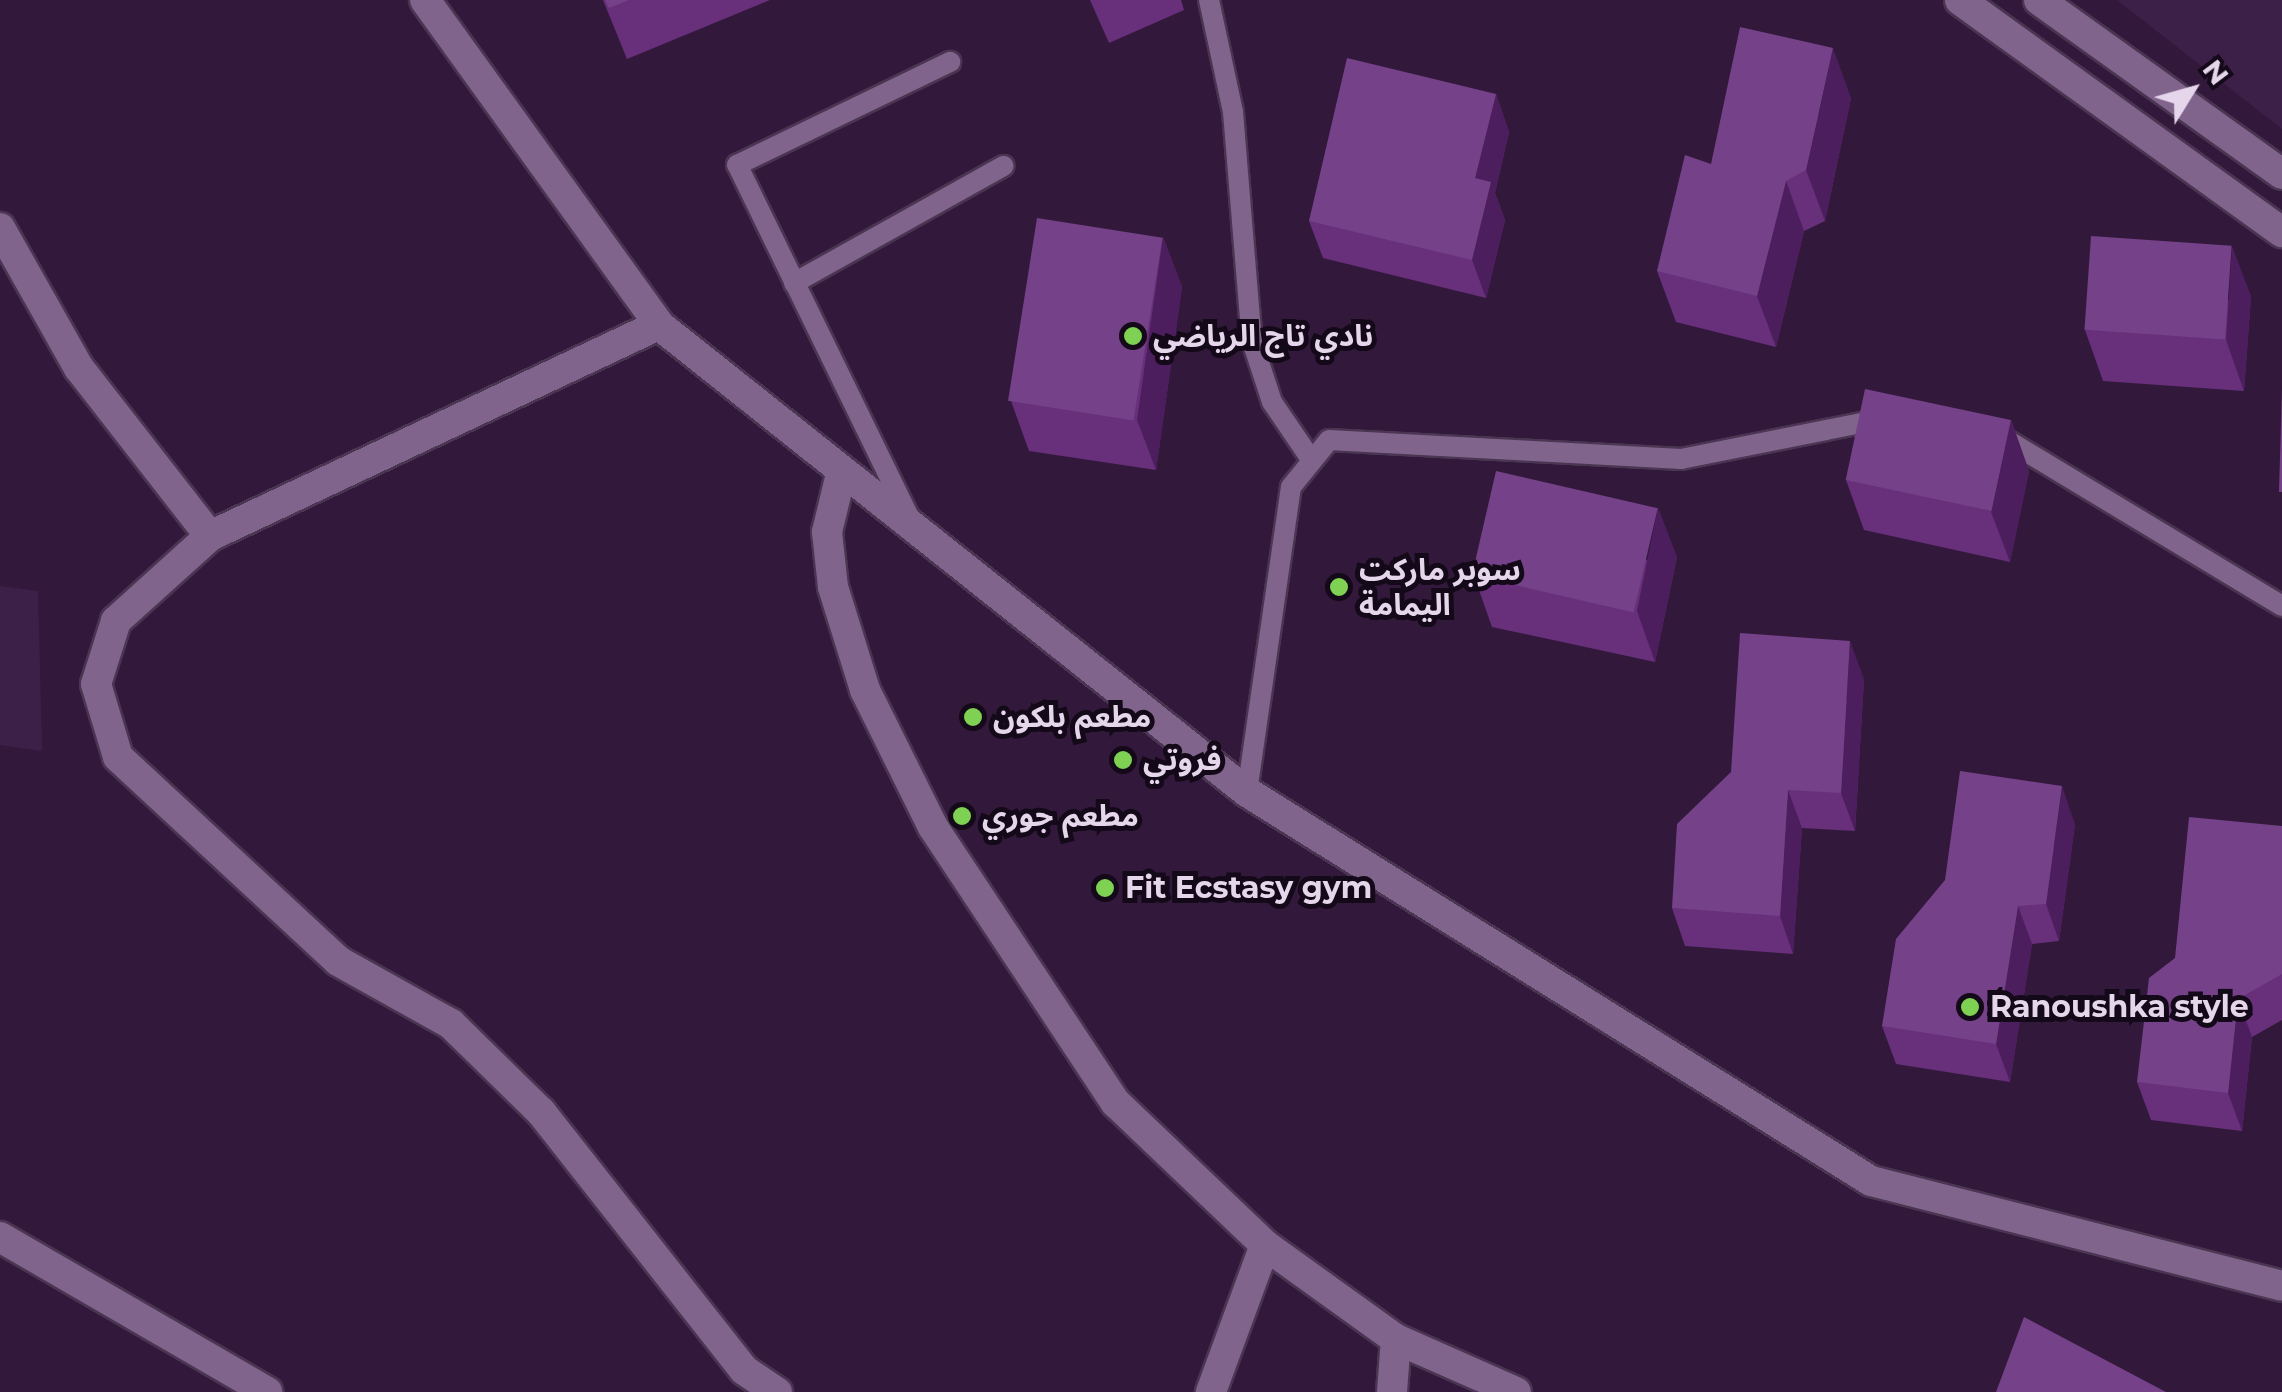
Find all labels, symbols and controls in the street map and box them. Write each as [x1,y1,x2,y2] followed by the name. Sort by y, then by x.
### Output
[2142,40,2242,140] north arrow
[2196,53,2236,91] text: N
[1153,318,1373,354] place label: نادي تاج الرياضي
[1122,325,1144,347] marker: نادي تاج الرياضي
[1359,552,1521,622] place label: سوبر ماركت اليمامة
[1328,576,1350,598] marker: سوبر ماركت اليمامة
[993,699,1151,735] place label: مطعم بلكون
[962,706,984,728] marker: مطعم بلكون
[1143,742,1221,778] place label: فروتي
[1112,749,1134,771] marker: فروتي
[982,798,1139,834] place label: مطعم جوري
[951,805,973,827] marker: مطعم جوري
[1125,870,1372,906] place label: Fit Ecstasy gym
[1094,877,1116,899] marker: Fit Ecstasy gym
[1990,989,2249,1025] place label: Ranoushka style
[1959,996,1981,1018] marker: Ranoushka style

